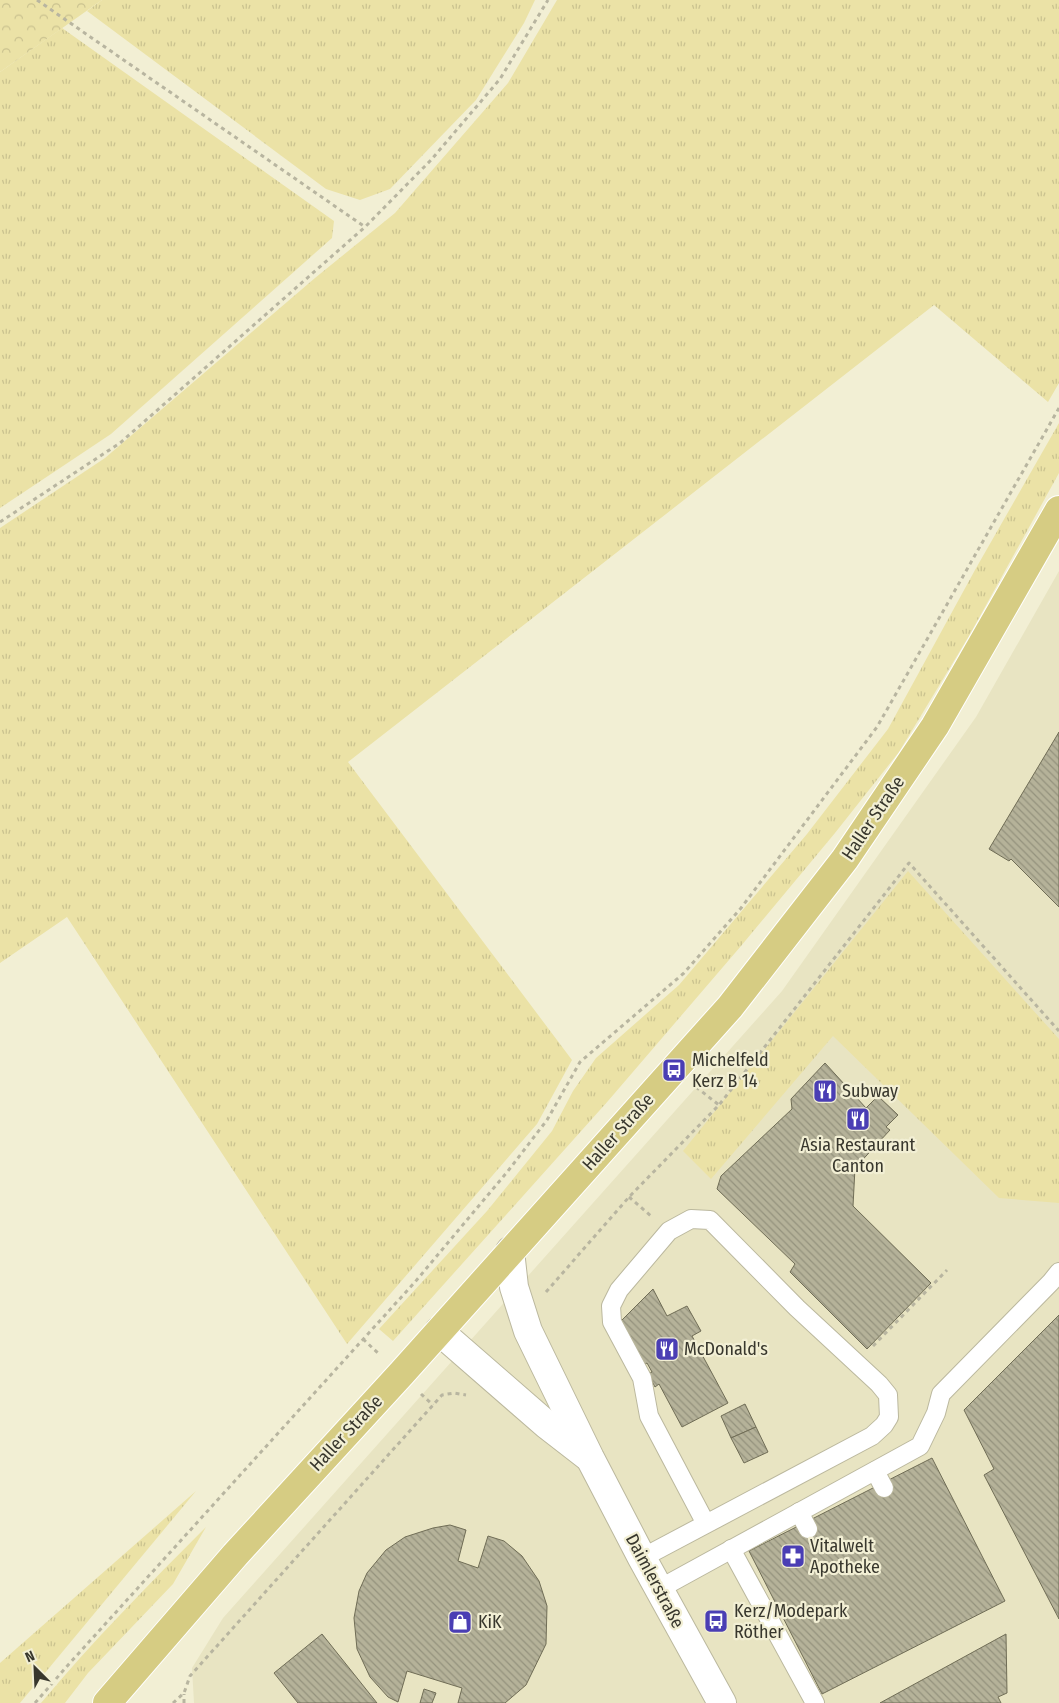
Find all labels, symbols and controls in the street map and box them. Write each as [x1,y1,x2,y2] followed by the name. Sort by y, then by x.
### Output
[837,772,909,864] street label: Haller Straße
[692,1049,769,1092] place label: Michelfeld Kerz B 14
[661,1057,687,1083] bus stop icon: Michelfeld Kerz B 14
[812,1078,838,1104] restaurant icon: Subway
[842,1080,898,1102] place label: Subway
[578,1089,658,1175] street label: Haller Straße
[845,1106,871,1132] restaurant icon: Asia Restaurant Canton
[801,1134,915,1177] place label: Asia Restaurant Canton
[654,1336,680,1362] restaurant icon: McDonald's
[684,1338,768,1360] place label: McDonald's
[305,1390,387,1476] street label: Haller Straße
[621,1530,689,1632] street label: Daimlerstraße
[810,1535,880,1578] place label: Vitalwelt Apotheke
[780,1543,806,1569] pharmacy icon: Vitalwelt Apotheke
[734,1600,848,1643] place label: Kerz/Modepark Röther
[703,1608,729,1634] bus stop icon: Kerz/Modepark Röther
[447,1609,473,1635] shop icon: KiK
[478,1611,502,1633] place label: KiK
[10,1643,60,1693] north arrow
[23,1647,37,1666] text: N

